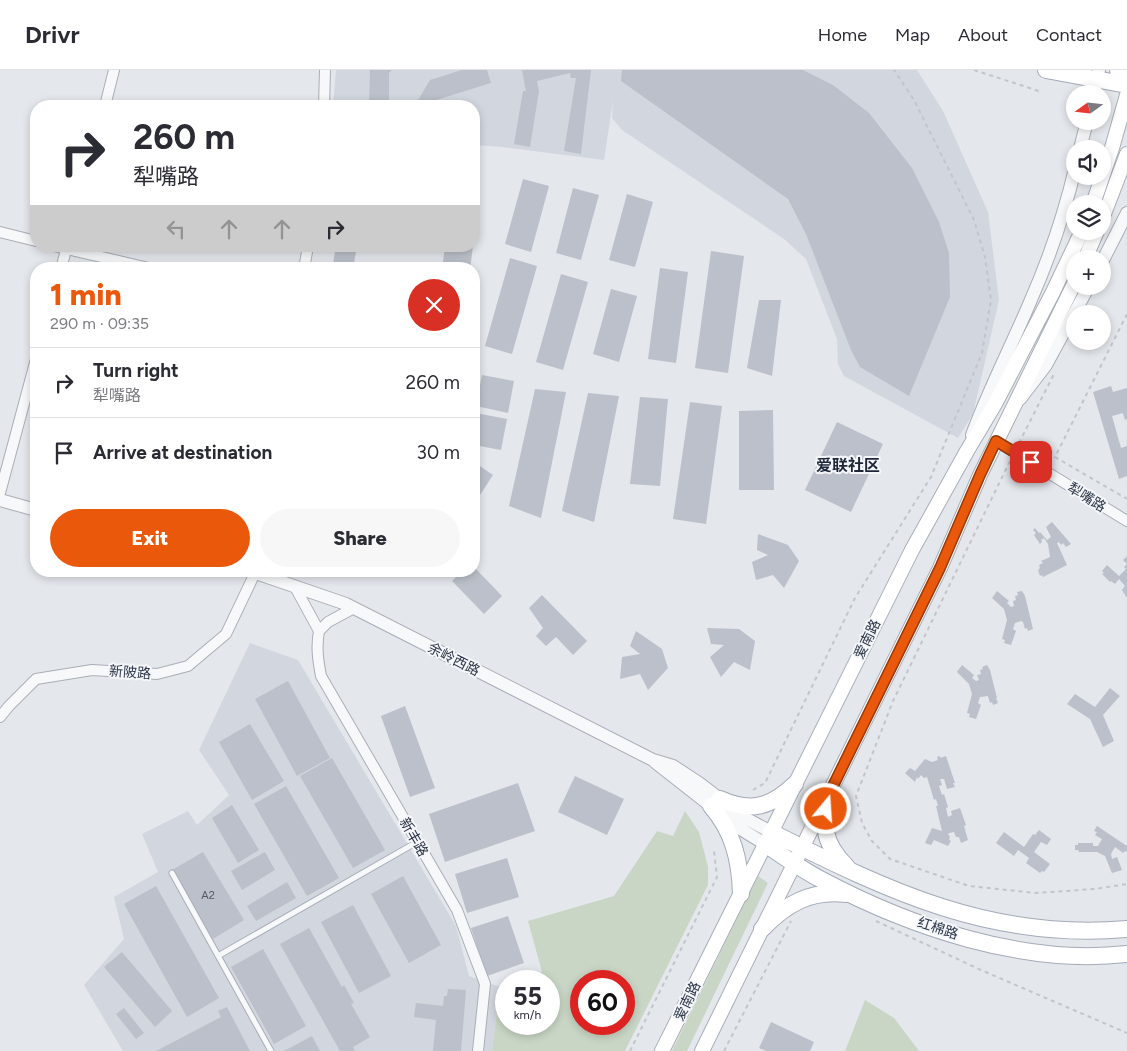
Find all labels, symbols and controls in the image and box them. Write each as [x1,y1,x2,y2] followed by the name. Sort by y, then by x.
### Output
[25,20,80,49] text: Drivr
[818,24,867,46] text: Home
[895,24,930,46] text: Map
[958,24,1008,46] text: About
[1036,24,1102,46] text: Contact
[1066,85,1111,130] north arrow
[1066,85,1111,350] map controls
[133,116,235,158] text: 260 m
[50,120,115,185] icon: right
[1066,140,1111,185] button: sound
[133,163,199,190] text: 犁嘴路
[1066,195,1111,240] button: layers
[162,215,190,243] icon: left
[215,215,243,243] icon: ahead
[268,215,296,243] icon: ahead
[321,215,349,243] icon: right
[1066,250,1111,295] button: +
[50,276,122,313] text: 1 min
[408,279,460,331] button: close
[1066,305,1111,350] button: −
[50,314,149,333] text: 290 m · 09:35
[93,359,179,382] text: Turn right
[50,369,78,397] icon: right
[406,371,460,394] text: 260 m
[93,386,141,405] text: 犁嘴路
[50,439,78,467] icon: arrive
[93,441,272,464] text: Arrive at destination
[417,441,460,464] text: 30 m
[1010,441,1052,483] pin
[1017,448,1045,476] icon: arrive
[816,456,880,475] district label: 爱联社区
[1064,479,1109,516] street label: 犁嘴路
[50,509,250,567] button: Exit
[260,509,460,567] button: Share
[851,617,884,662] street label: 爱南路
[425,639,483,680] street label: 余岭西路
[108,663,152,682] street label: 新陂路
[799,782,851,834] position arrow
[396,815,431,860] street label: 新丰路
[201,889,215,902] house number: A2
[915,914,960,943] street label: 红棉路
[570,970,635,1035] speed limit sign: 60
[671,979,704,1024] street label: 爱南路
[513,981,542,1011] text: 55
[514,1008,541,1022] text: km/h

